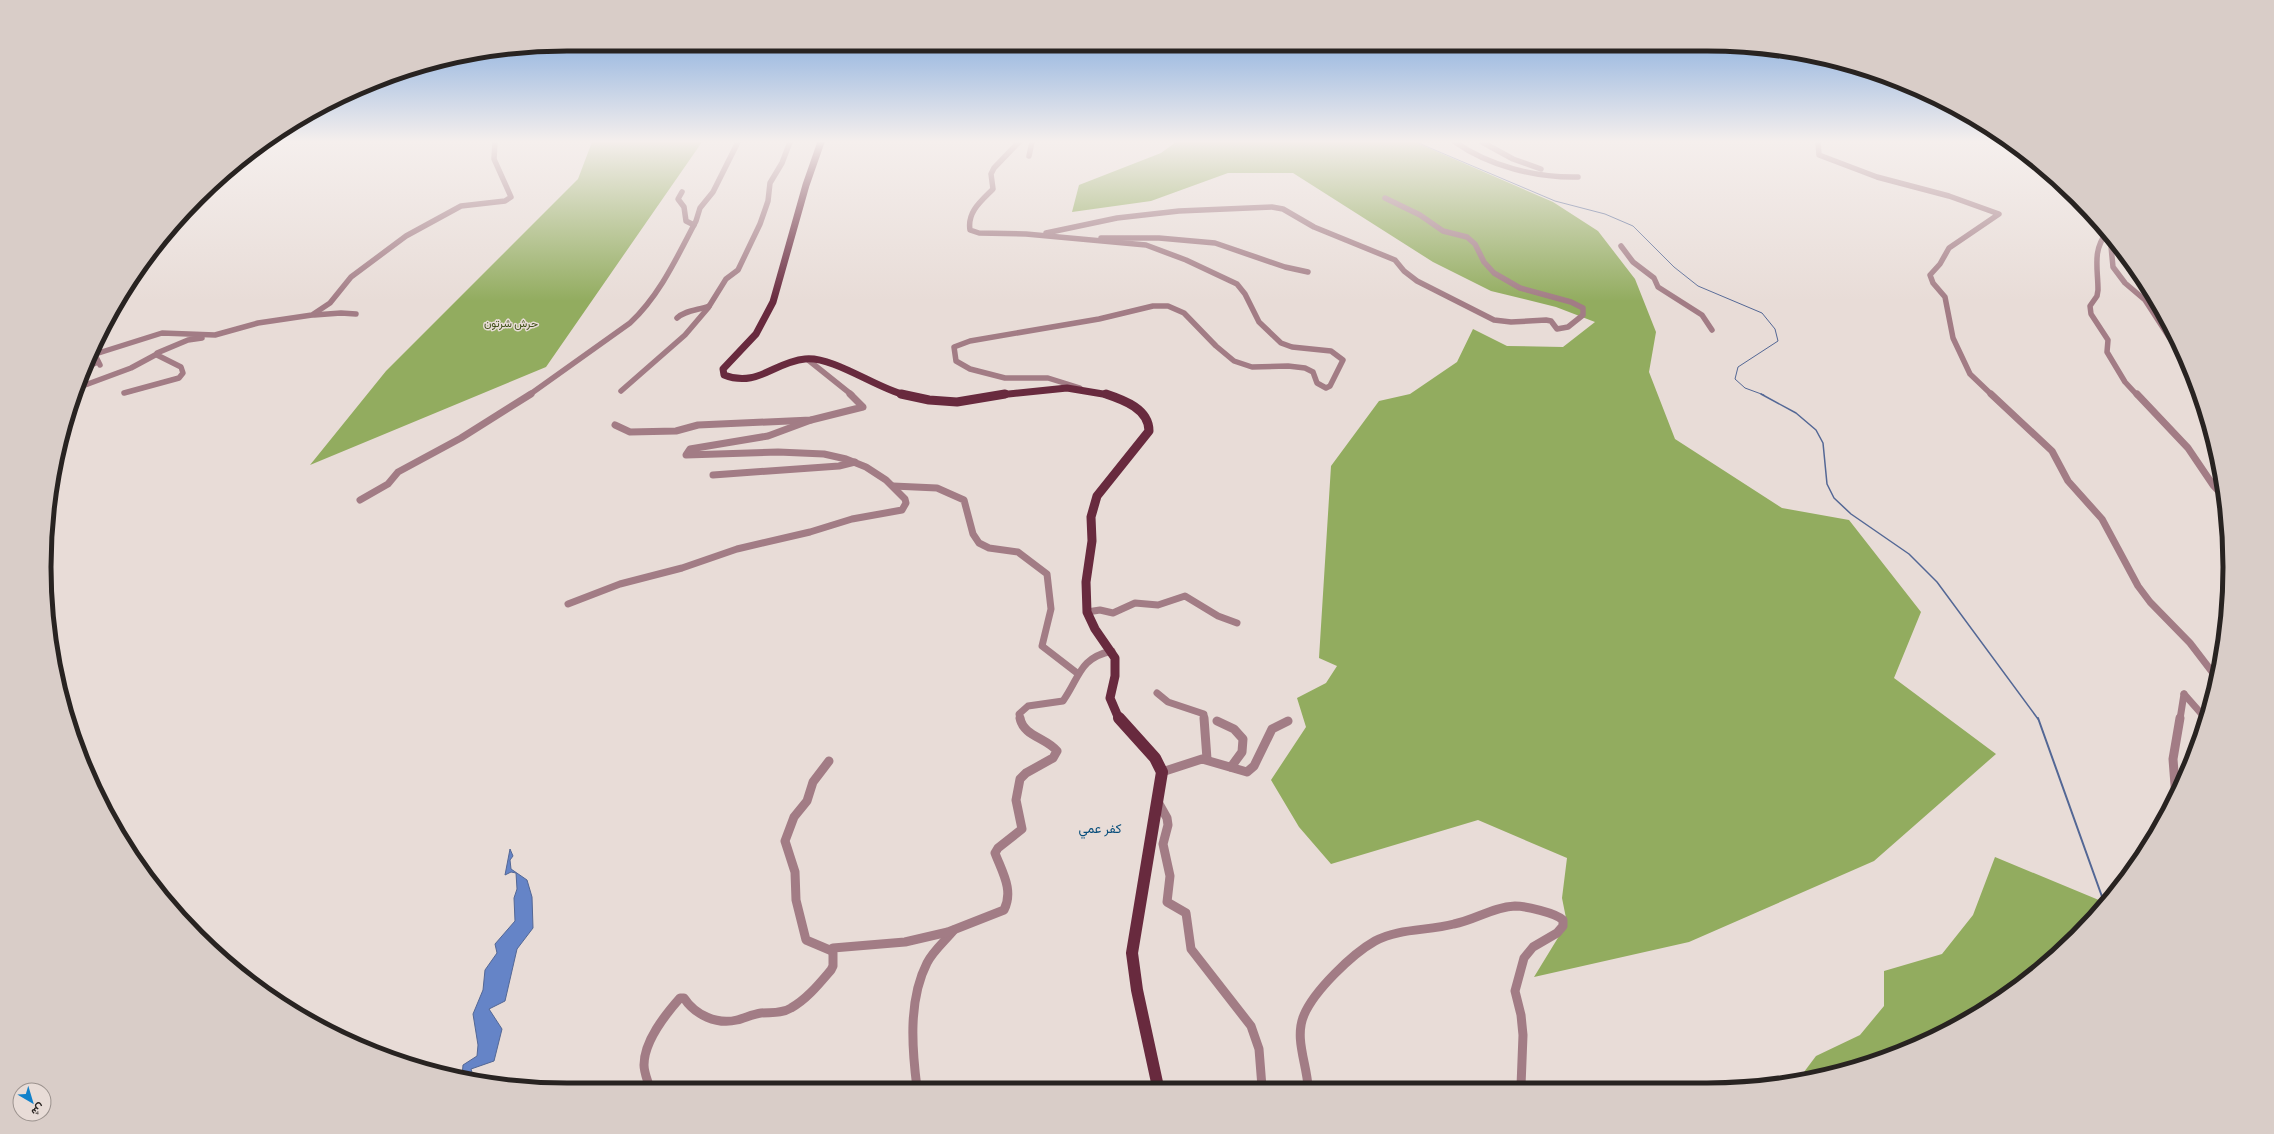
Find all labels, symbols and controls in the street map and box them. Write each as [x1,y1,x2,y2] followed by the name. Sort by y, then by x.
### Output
[484,316,538,330] park label: حرش شرتون
[1078,820,1122,839] district label: كفر عمي
[12,1082,52,1122] north arrow
[29,1100,48,1119] text: ش

